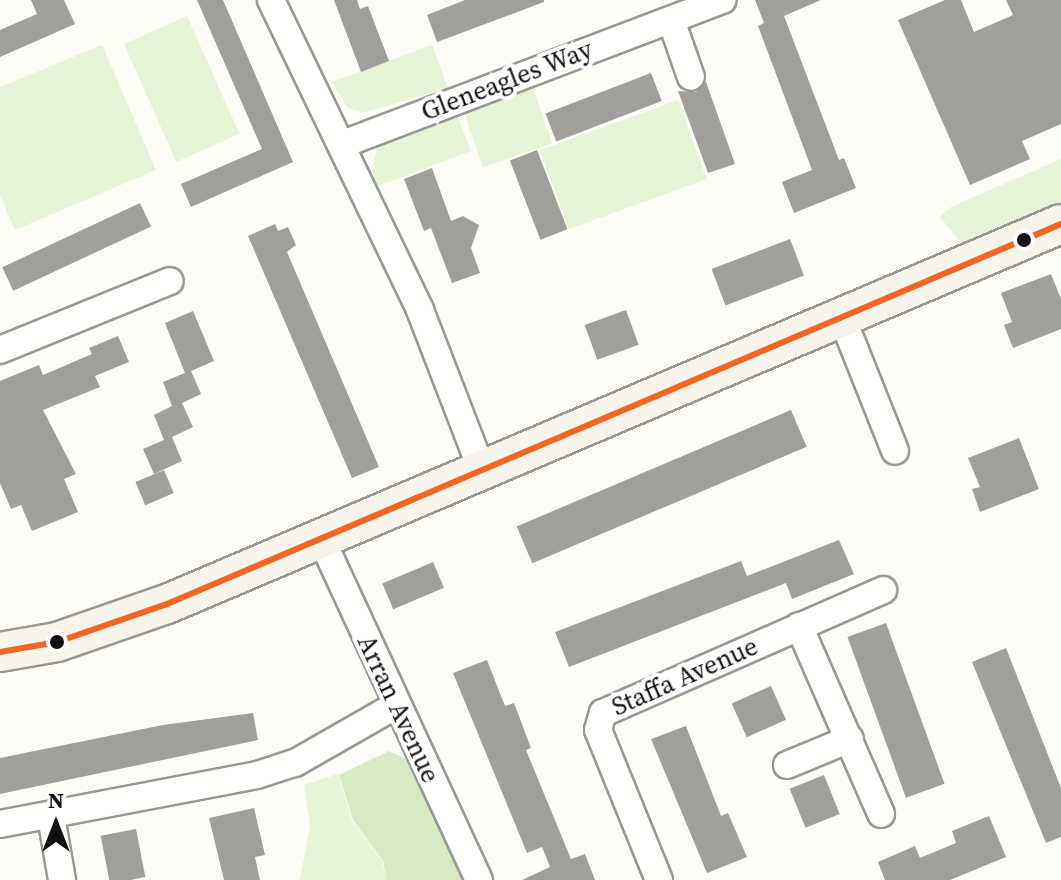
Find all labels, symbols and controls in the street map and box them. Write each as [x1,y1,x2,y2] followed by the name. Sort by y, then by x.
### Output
[417,34,597,128] street label: Gleneagles Way
[1016,232,1032,248] unlabelled marker
[350,630,446,788] street label: Arran Avenue
[607,631,763,723] street label: Staffa Avenue
[49,634,65,650] unlabelled marker
[16,784,96,864] north arrow
[48,785,64,815] text: N

